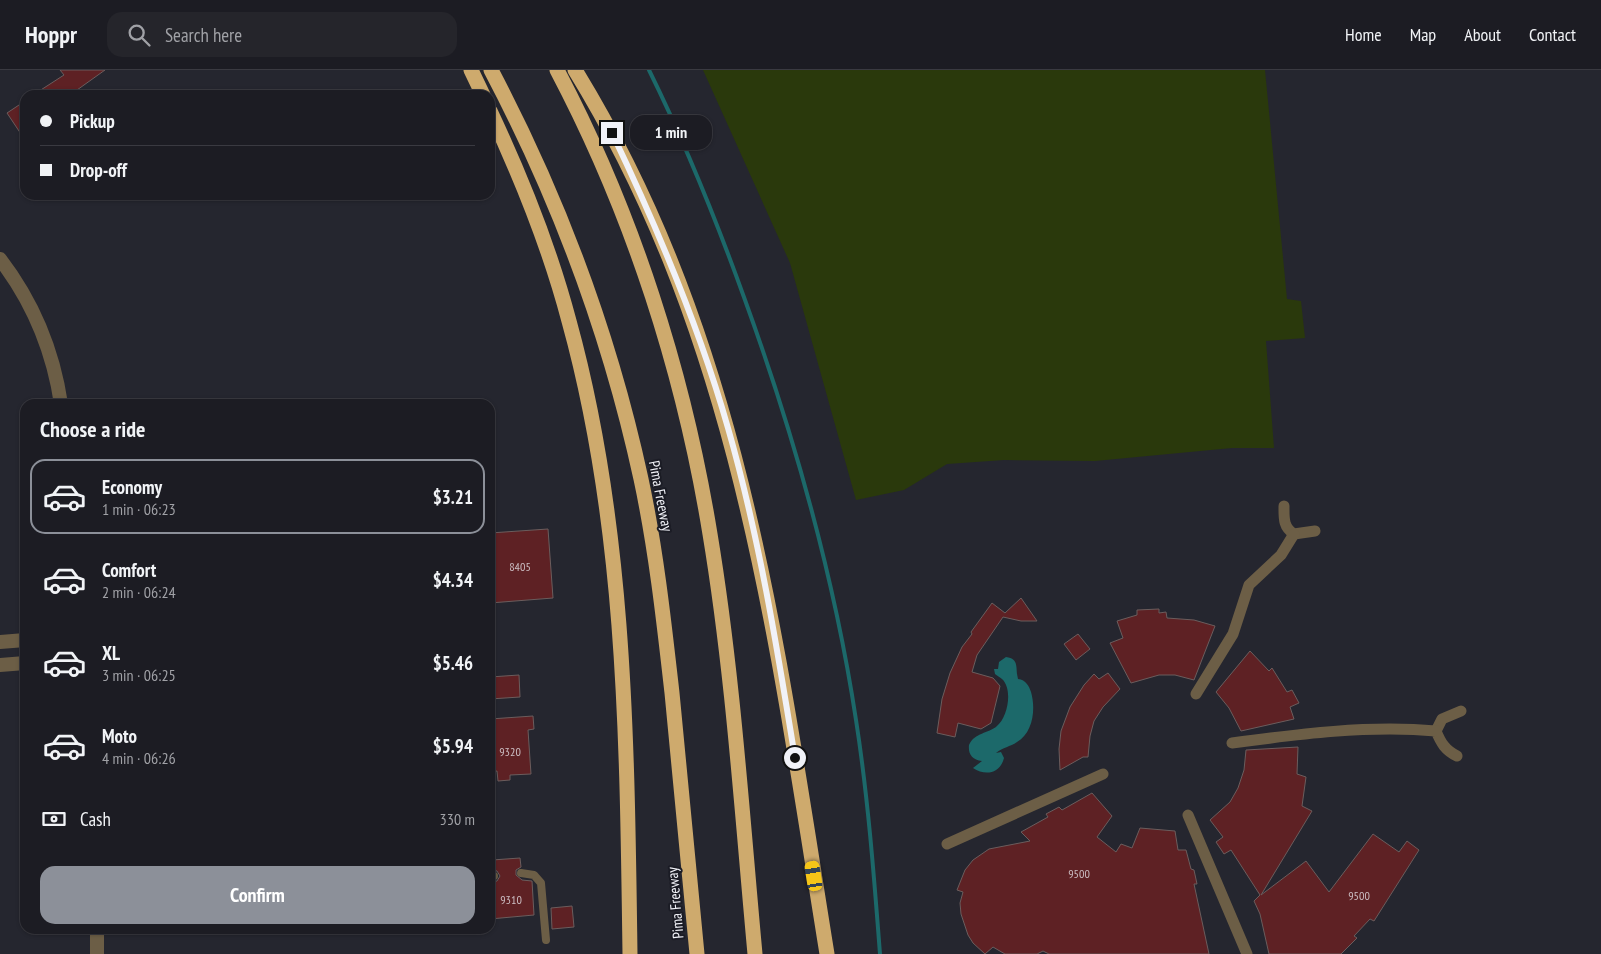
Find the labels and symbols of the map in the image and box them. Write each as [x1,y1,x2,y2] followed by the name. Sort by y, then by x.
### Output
[630,116,712,150] callout: 1 min
[601,122,623,144] route end
[645,459,677,533] street label: Pima Freeway
[509,559,531,574] house number: 8405
[499,744,521,759] house number: 9320
[784,747,806,769] route start
[804,860,823,892] car
[662,866,688,940] street label: Pima Freeway
[1068,866,1090,881] house number: 9500
[1348,888,1370,903] house number: 9500
[500,892,522,907] house number: 9310

